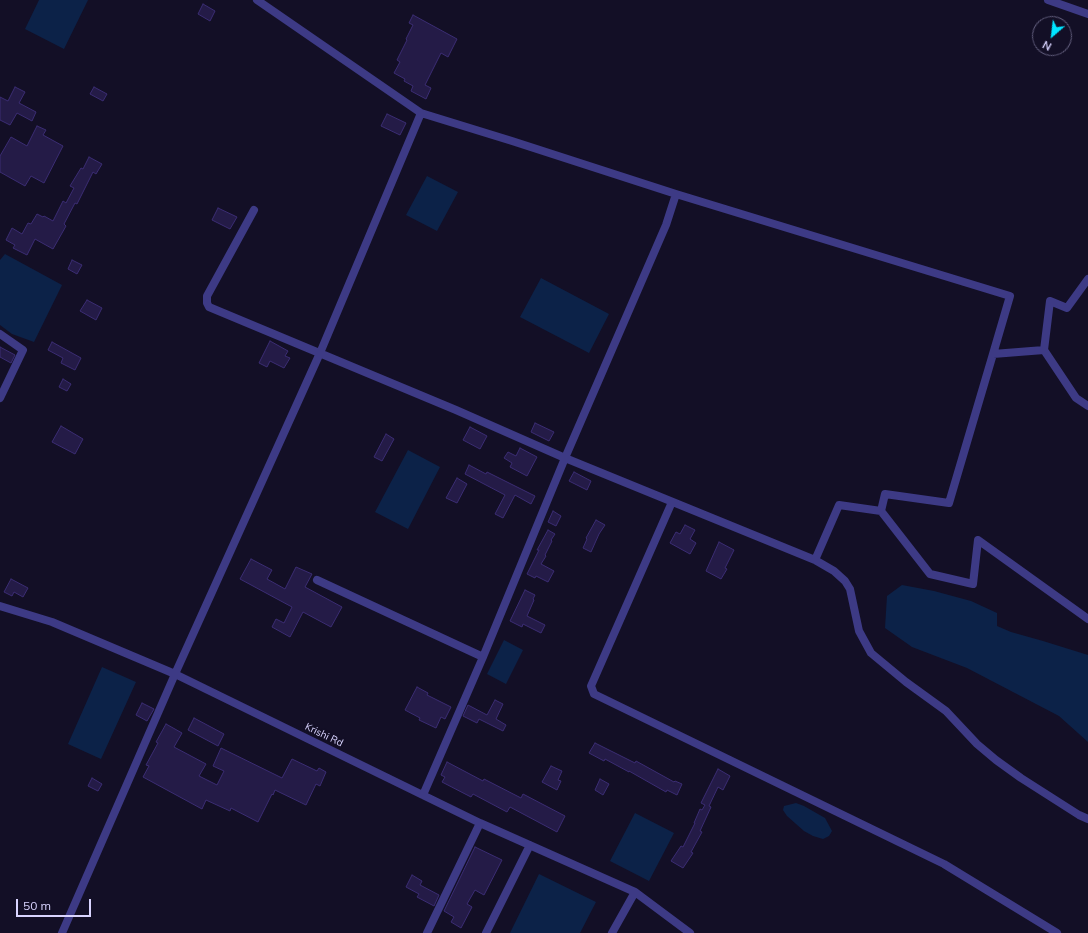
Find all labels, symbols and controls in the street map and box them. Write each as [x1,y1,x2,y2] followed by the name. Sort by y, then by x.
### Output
[1032,16,1072,56] north arrow
[1040,38,1054,54] text: N
[303,721,345,749] street label: Krishi Rd
[18,891,93,917] scale bar
[23,898,51,913] text: 50 m

